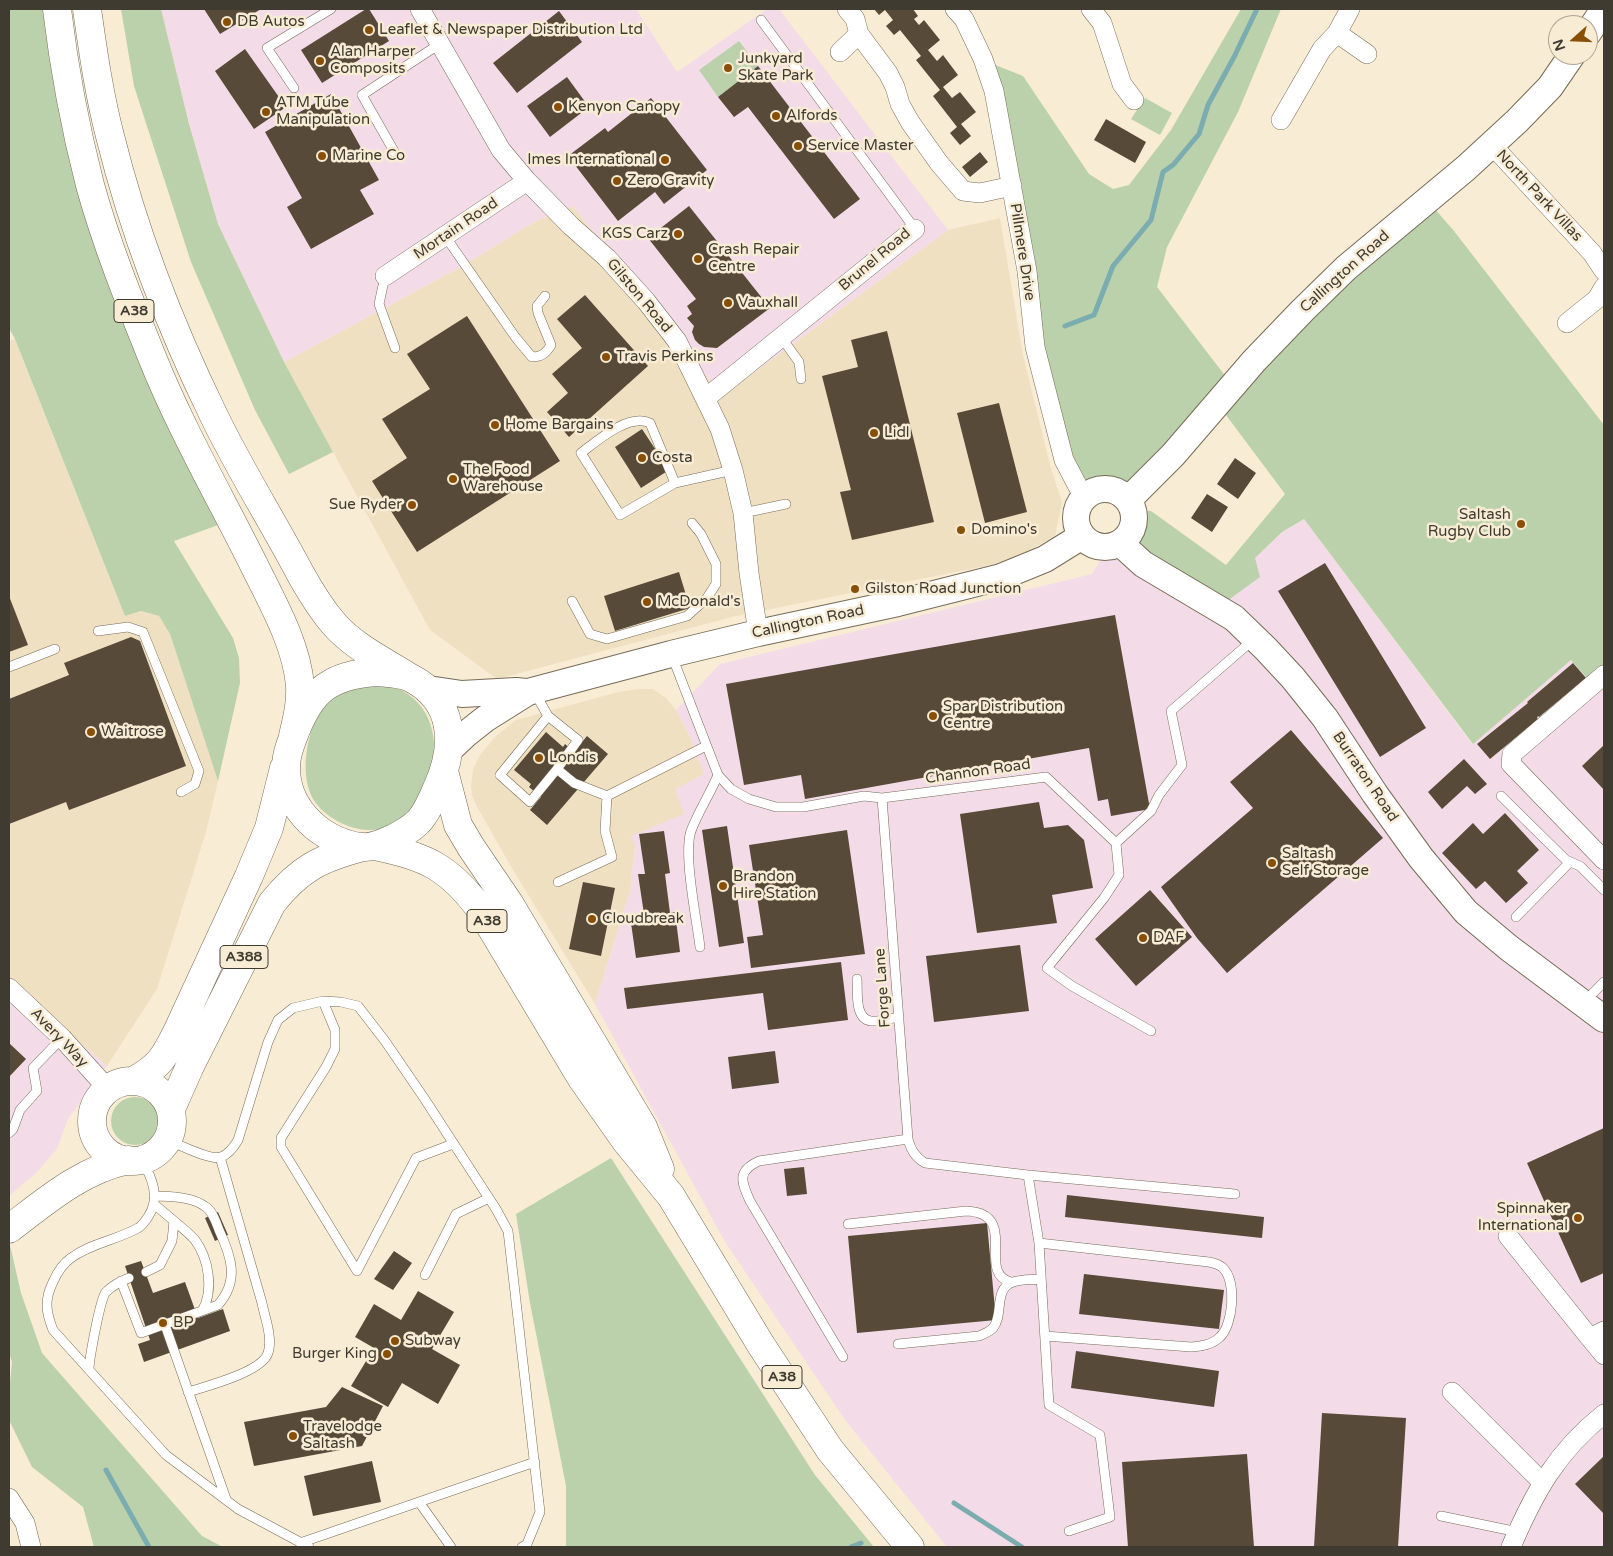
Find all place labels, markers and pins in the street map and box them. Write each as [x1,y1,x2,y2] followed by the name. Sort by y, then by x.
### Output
[237,13,305,31] place label: DB Autos
[221,16,233,28] marker: DB Autos
[379,21,643,39] place label: Leaflet & Newspaper Distribution Ltd
[363,24,375,36] marker: Leaflet & Newspaper Distribution Ltd
[330,43,415,78] place label: Alan Harper Composits
[738,50,813,85] place label: Junkyard Skate Park
[314,55,326,67] marker: Alan Harper Composits
[722,62,734,74] marker: Junkyard Skate Park
[276,94,370,129] place label: ATM Tube Manipulation
[568,98,680,116] place label: Kenyon Canopy
[552,101,564,113] marker: Kenyon Canopy
[260,106,272,118] marker: ATM Tube Manipulation
[786,107,837,125] place label: Alfords
[770,110,782,122] marker: Alfords
[808,137,913,155] place label: Service Master
[792,140,804,152] marker: Service Master
[332,147,405,165] place label: Marine Co
[316,150,328,162] marker: Marine Co
[527,151,655,169] place label: Imes International
[659,154,671,166] marker: Imes International
[627,172,714,190] place label: Zero Gravity
[611,175,623,187] marker: Zero Gravity
[602,225,668,243] place label: KGS Carz
[672,228,684,240] marker: KGS Carz
[708,241,799,276] place label: Crash Repair Centre
[692,253,704,265] marker: Crash Repair Centre
[738,294,798,312] place label: Vauxhall
[722,297,734,309] marker: Vauxhall
[616,348,713,366] place label: Travis Perkins
[600,351,612,363] marker: Travis Perkins
[505,416,614,434] place label: Home Bargains
[489,419,501,431] marker: Home Bargains
[884,424,910,442] place label: Lidl
[868,427,880,439] marker: Lidl
[652,449,693,467] place label: Costa
[636,452,648,464] marker: Costa
[463,461,543,496] place label: The Food Warehouse
[447,473,459,485] marker: The Food Warehouse
[329,496,402,514] place label: Sue Ryder
[406,499,418,511] marker: Sue Ryder
[1428,506,1511,541] place label: Saltash Rugby Club
[1515,518,1527,530] marker: Saltash Rugby Club
[971,521,1037,539] place label: Domino's
[955,524,967,536] marker: Domino's
[865,580,1021,598] place label: Gilston Road Junction
[849,583,861,595] marker: Gilston Road Junction
[657,593,741,611] place label: McDonald's
[641,596,653,608] marker: McDonald's
[943,698,1063,733] place label: Spar Distribution Centre
[927,710,939,722] marker: Spar Distribution Centre
[101,723,164,741] place label: Waitrose
[85,726,97,738] marker: Waitrose
[549,749,596,767] place label: Londis
[533,752,545,764] marker: Londis
[1282,845,1369,880] place label: Saltash Self Storage
[1266,857,1278,869] marker: Saltash Self Storage
[733,868,816,903] place label: Brandon Hire Station
[717,880,729,892] marker: Brandon Hire Station
[602,910,684,928] place label: Cloudbreak
[586,913,598,925] marker: Cloudbreak
[1153,929,1184,947] place label: DAF
[1137,932,1149,944] marker: DAF
[1478,1200,1568,1235] place label: Spinnaker International
[1572,1212,1584,1224] marker: Spinnaker International
[173,1314,193,1332] place label: BP
[157,1317,169,1329] marker: BP
[405,1332,461,1350] place label: Subway
[389,1335,401,1347] marker: Subway
[292,1345,377,1363] place label: Burger King
[381,1348,393,1360] marker: Burger King
[303,1418,382,1453] place label: Travelodge Saltash
[287,1430,299,1442] marker: Travelodge Saltash

